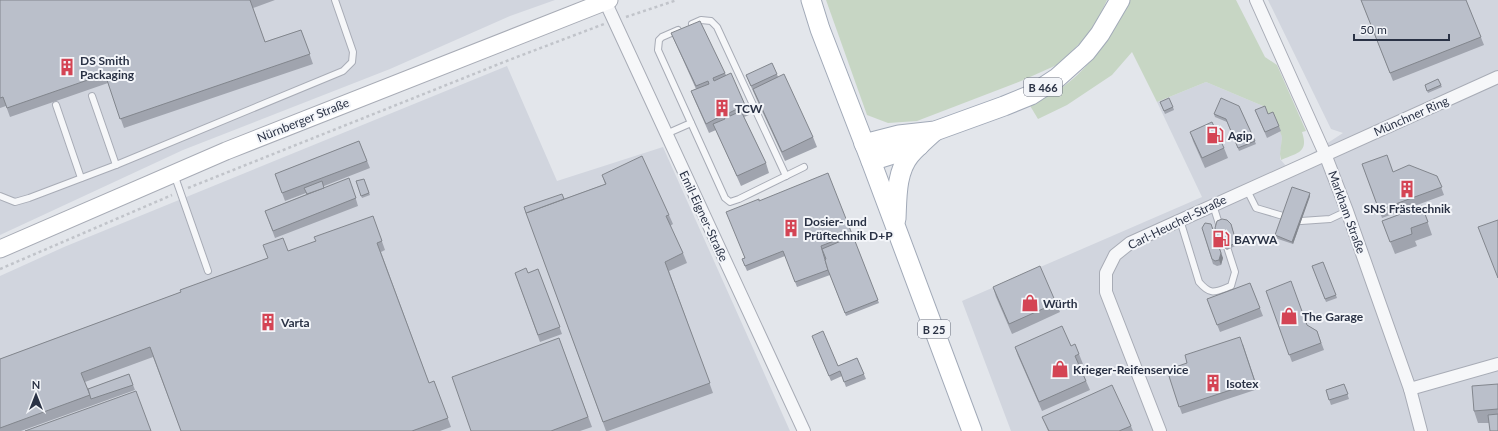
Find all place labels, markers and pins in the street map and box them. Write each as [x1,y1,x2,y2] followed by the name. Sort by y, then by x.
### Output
[80,53,135,82] place label: DS Smith Packaging
[57,57,77,77] building icon: DS Smith Packaging
[712,98,732,118] building icon: TCW
[735,101,763,116] place label: TCW
[1205,125,1225,145] fuel station icon: Agip
[1227,128,1253,143] place label: Agip
[1397,179,1417,199] building icon: SNS Frästechnik
[1363,201,1451,216] place label: SNS Frästechnik
[804,214,893,243] place label: Dosier- und Prüftechnik D+P
[781,218,801,238] building icon: Dosier- und Prüftechnik D+P
[1211,229,1231,249] fuel station icon: BAYWA
[1234,232,1278,247] place label: BAYWA
[1020,293,1040,313] shop icon: Würth
[1043,296,1078,311] place label: Würth
[1279,306,1299,326] shop icon: The Garage
[1302,309,1364,324] place label: The Garage
[258,312,278,332] building icon: Varta
[280,315,310,330] place label: Varta
[1050,359,1070,379] shop icon: Krieger-Reifenservice
[1073,362,1189,377] place label: Krieger-Reifenservice
[1203,373,1223,393] building icon: Isotex
[1226,376,1259,391] place label: Isotex

